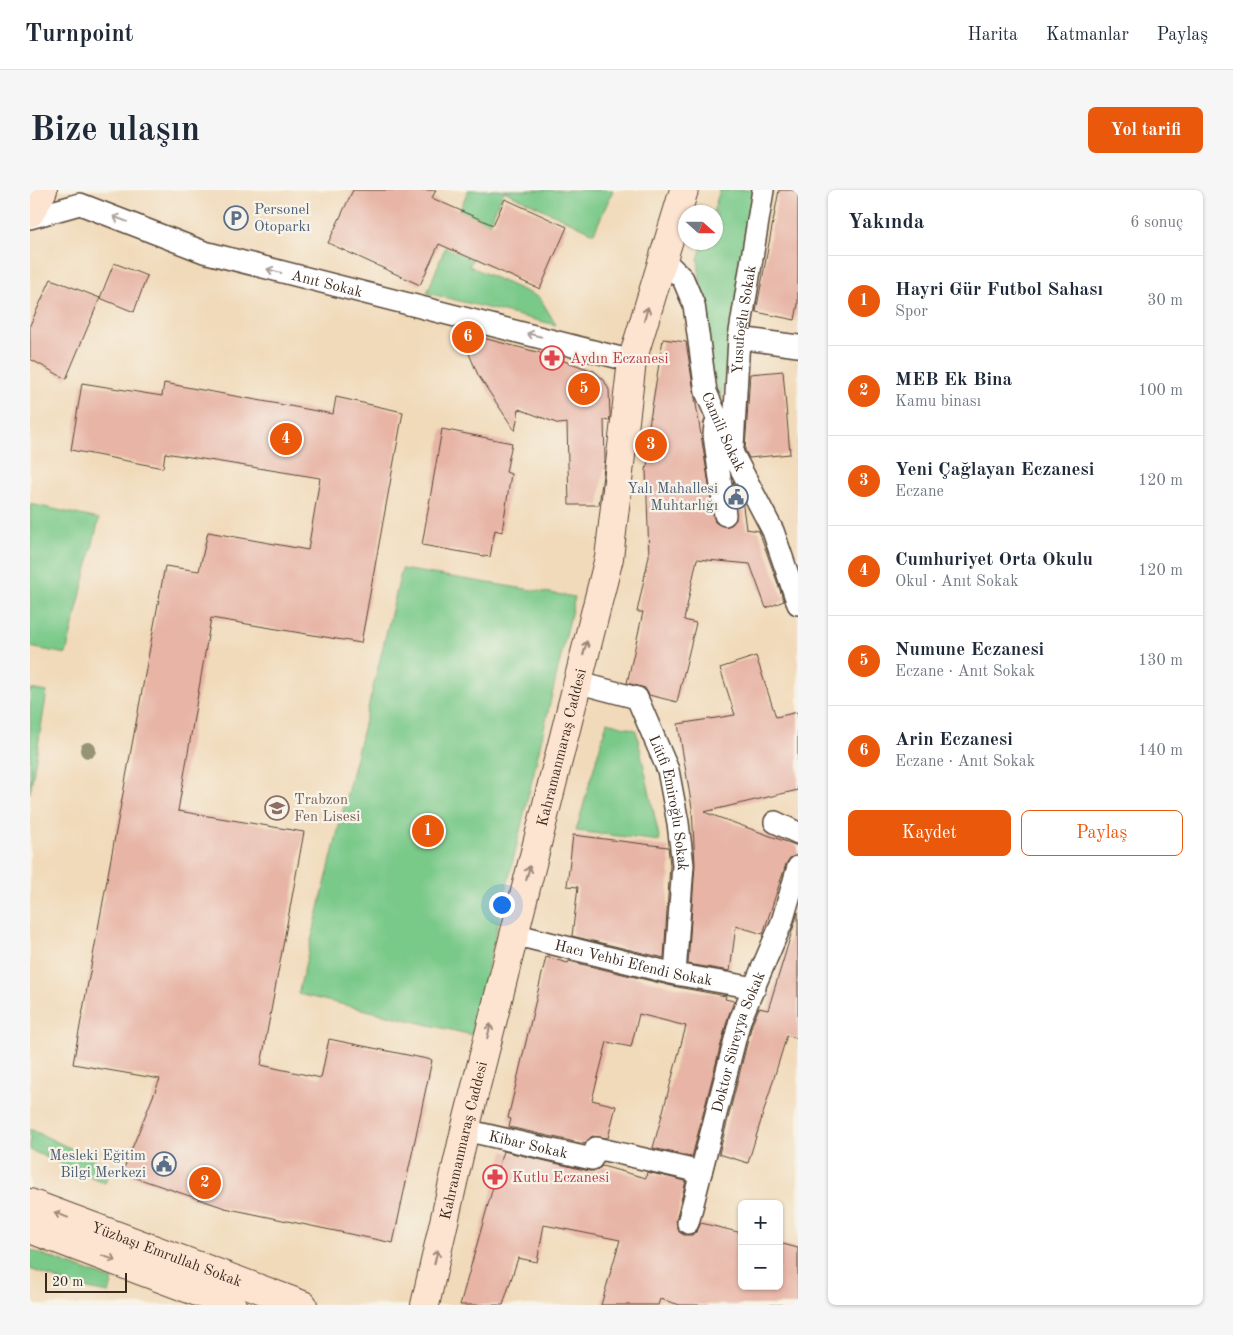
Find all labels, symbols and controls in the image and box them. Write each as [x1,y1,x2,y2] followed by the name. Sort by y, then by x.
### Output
[25,23,133,47] text: Turnpoint
[967,26,1018,44] text: Harita
[1046,26,1129,44] text: Katmanlar
[1157,26,1208,44] text: Paylaş
[1088,107,1203,153] button: Yol tarifi
[30,113,200,148] text: Bize ulaşın
[254,203,310,235] place label: Personel Otoparkı
[223,205,249,231] parking icon: Personel Otoparkı
[678,205,723,250] north arrow
[848,212,924,233] text: Yakında
[113,214,128,224] one-way arrow
[1130,215,1183,231] text: 6 sonuç
[731,264,760,374] street label: Yusufoğlu Sokak
[267,266,283,275] one-way arrow
[290,269,364,301] street label: Anıt Sokak
[895,281,1103,300] text: Hayri Gür Futbol Sahası
[859,293,869,309] text: 1
[1147,293,1183,309] text: 30 m
[895,304,928,320] text: Spor
[641,306,651,322] one-way arrow
[452,318,484,356] pin: 6
[526,330,542,339] one-way arrow
[539,345,565,371] pharmacy icon: Aydın Eczanesi
[570,352,669,367] place label: Aydın Eczanesi
[568,370,600,408] pin: 5
[895,371,1012,390] text: MEB Ek Bina
[859,383,869,399] text: 2
[1138,383,1183,399] text: 100 m
[698,390,747,475] street label: Camili Sokak
[895,394,981,410] text: Kamu binası
[270,420,302,458] pin: 4
[635,426,667,464] pin: 3
[895,461,1094,480] text: Yeni Çağlayan Eczanesi
[859,473,869,489] text: 3
[1138,473,1183,489] text: 120 m
[627,482,718,514] place label: Yalı Mahallesi Muhtarlığı
[723,484,749,510] public building icon: Yalı Mahallesi Muhtarlığı
[895,484,944,500] text: Eczane
[895,551,1093,570] text: Cumhuriyet Orta Okulu
[859,563,869,579] text: 4
[1138,563,1183,579] text: 120 m
[895,574,1019,590] text: Okul · Anıt Sokak
[581,640,590,656] one-way arrow
[895,641,1044,660] text: Numune Eczanesi
[859,653,869,669] text: 5
[1138,653,1183,669] text: 130 m
[895,664,1035,680] text: Eczane · Anıt Sokak
[536,667,590,828] street label: Kahramanmaraş Caddesi
[895,731,1013,750] text: Arin Eczanesi
[645,733,689,872] street label: Lütfi Emiroğlu Sokak
[859,743,869,759] text: 6
[1138,743,1183,759] text: 140 m
[895,754,1035,770] text: Eczane · Anıt Sokak
[294,793,360,825] place label: Trabzon Fen Lisesi
[264,795,290,821] school or university icon: Trabzon Fen Lisesi
[848,810,1011,856] button: Kaydet
[1021,810,1183,856] button: Paylaş
[412,812,444,850] pin: 1
[524,866,533,882] one-way arrow
[489,892,515,918] your location
[553,939,714,989] street label: Hacı Vehbi Efendi Sokak
[711,970,769,1114] street label: Doktor Süreyya Sokak
[485,1024,494,1040] one-way arrow
[439,1060,491,1221] street label: Kahramanmaraş Caddesi
[487,1130,569,1162] street label: Kibar Sokak
[49,1149,146,1181] place label: Mesleki Eğitim Bilgi Merkezi
[151,1151,177,1177] public building icon: Mesleki Eğitim Bilgi Merkezi
[189,1164,221,1202] pin: 2
[482,1164,508,1190] pharmacy icon: Kutlu Eczanesi
[512,1171,609,1186] place label: Kutlu Eczanesi
[738,1200,783,1290] map controls
[738,1200,783,1245] button: +
[53,1210,69,1219] one-way arrow
[89,1221,244,1291] street label: Yüzbaşı Emrullah Sokak
[738,1245,783,1290] button: −
[432,1250,441,1266] one-way arrow
[100,1254,116,1263] one-way arrow
[45,1270,128,1293] scale bar
[52,1275,83,1289] text: 20 m

